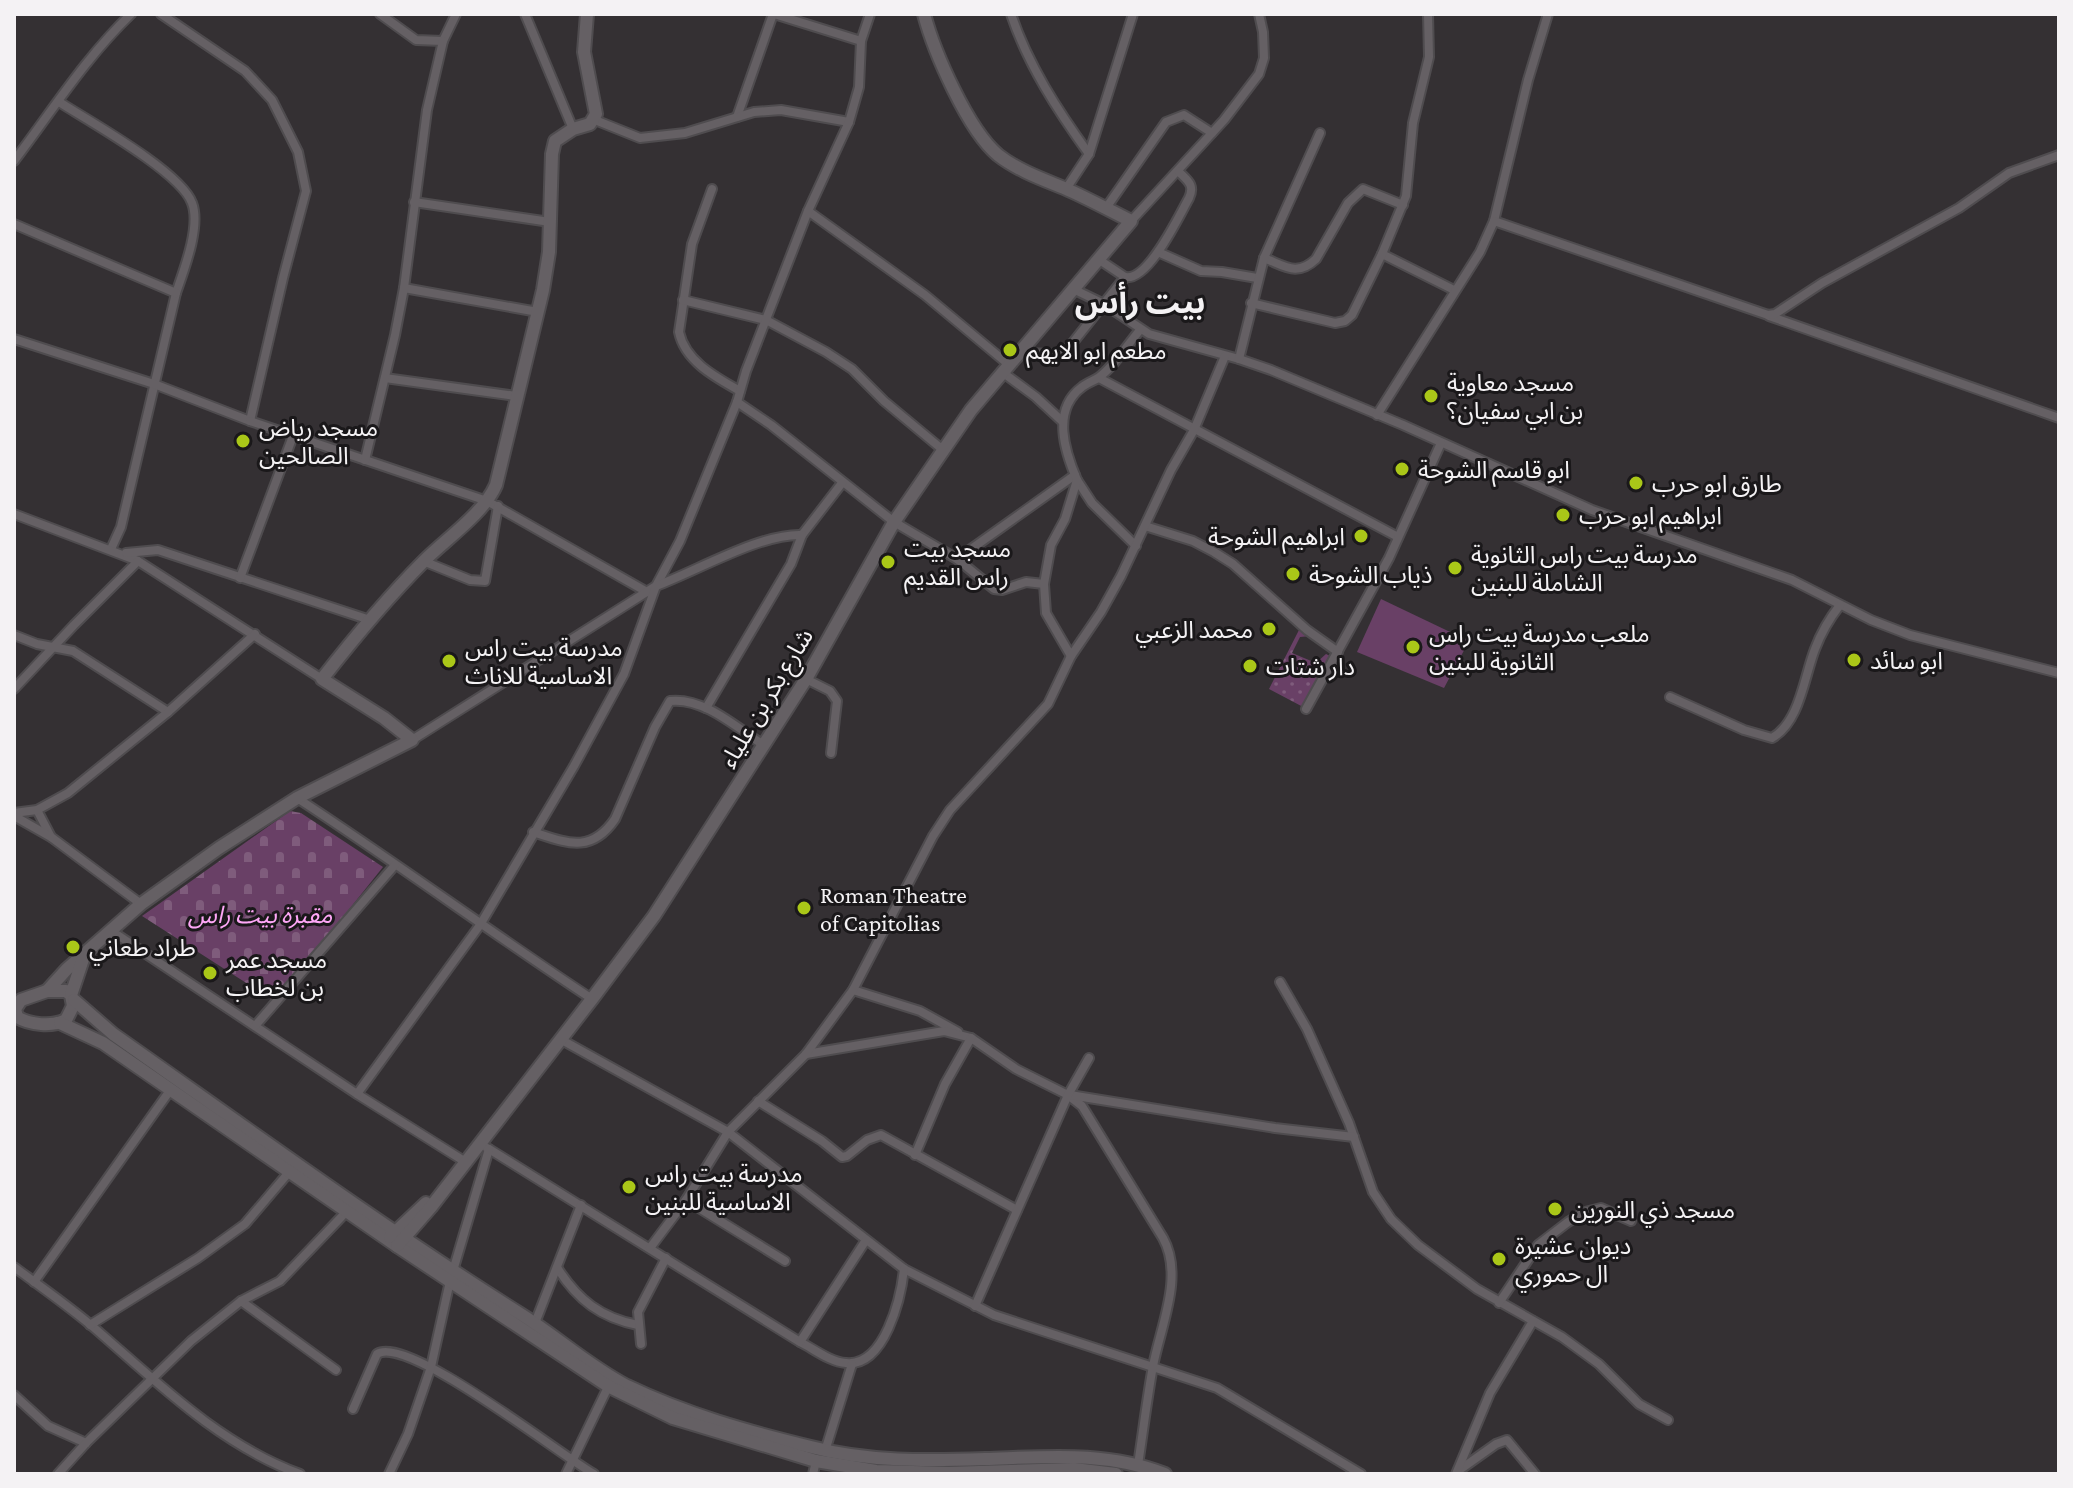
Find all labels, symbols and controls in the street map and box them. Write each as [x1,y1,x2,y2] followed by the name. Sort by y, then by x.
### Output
[1075,281,1205,321] district label: بيت رأس
[1026,337,1167,368] place label: مطعم ابو الايهم
[1001,341,1019,359] marker: مطعم ابو الايهم
[1447,369,1583,429] place label: مسجد معاوية بن ابي سفيان؟
[1422,387,1440,405] marker: مسجد معاوية بن ابي سفيان؟
[259,414,378,469] place label: مسجد رياض الصالحين
[234,432,252,450] marker: مسجد رياض الصالحين
[1418,456,1570,487] place label: ابو قاسم الشوحة
[1393,460,1411,478] marker: ابو قاسم الشوحة
[1652,470,1782,498] place label: طارق ابو حرب
[1627,474,1645,492] marker: طارق ابو حرب
[1579,502,1722,533] place label: ابراهيم ابو حرب
[1554,506,1572,524] marker: ابراهيم ابو حرب
[1208,523,1345,554] place label: ابراهيم الشوحة
[1352,527,1370,545] marker: ابراهيم الشوحة
[904,535,1011,594] place label: مسجد بيت راس القديم
[1471,541,1698,596] place label: مدرسة بيت راس الثانوية الشاملة للبنين
[879,553,897,571] marker: مسجد بيت راس القديم
[1446,559,1464,577] marker: مدرسة بيت راس الثانوية الشاملة للبنين
[1309,561,1432,589] place label: ذياب الشوحة
[1284,565,1302,583] marker: ذياب الشوحة
[1135,616,1253,648] place label: محمد الزعبي
[1260,620,1278,638] marker: محمد الزعبي
[1429,620,1650,676] place label: ملعب مدرسة بيت راس الثانوية للبنين
[714,624,822,775] street label: شارع بكر بن علياء
[465,634,623,689] place label: مدرسة بيت راس الاساسية للاناث
[1404,638,1422,656] marker: ملعب مدرسة بيت راس الثانوية للبنين
[1870,647,1943,675] place label: ابو سائد
[1845,651,1863,669] marker: ابو سائد
[440,652,458,670] marker: مدرسة بيت راس الاساسية للاناث
[1266,653,1355,681] place label: دار شتات
[1241,657,1259,675] marker: دار شتات
[820,881,967,936] place label: Roman Theatre of Capitolias
[795,899,813,917] marker: Roman Theatre of Capitolias
[188,901,333,929] park label: مقبرة بيت راس
[89,934,196,966] place label: طراد طعاني
[64,938,82,956] marker: طراد طعاني
[225,946,327,1001] place label: مسجد عمر بن لخطاب
[201,964,219,982] marker: مسجد عمر بن لخطاب
[645,1160,803,1215] place label: مدرسة بيت راس الاساسية للبنين
[620,1178,638,1196] marker: مدرسة بيت راس الاساسية للبنين
[1571,1196,1735,1228] place label: مسجد ذي النورين
[1546,1200,1564,1218] marker: مسجد ذي النورين
[1515,1232,1631,1292] place label: ديوان عشيرة ال حموري
[1490,1250,1508,1268] marker: ديوان عشيرة ال حموري

